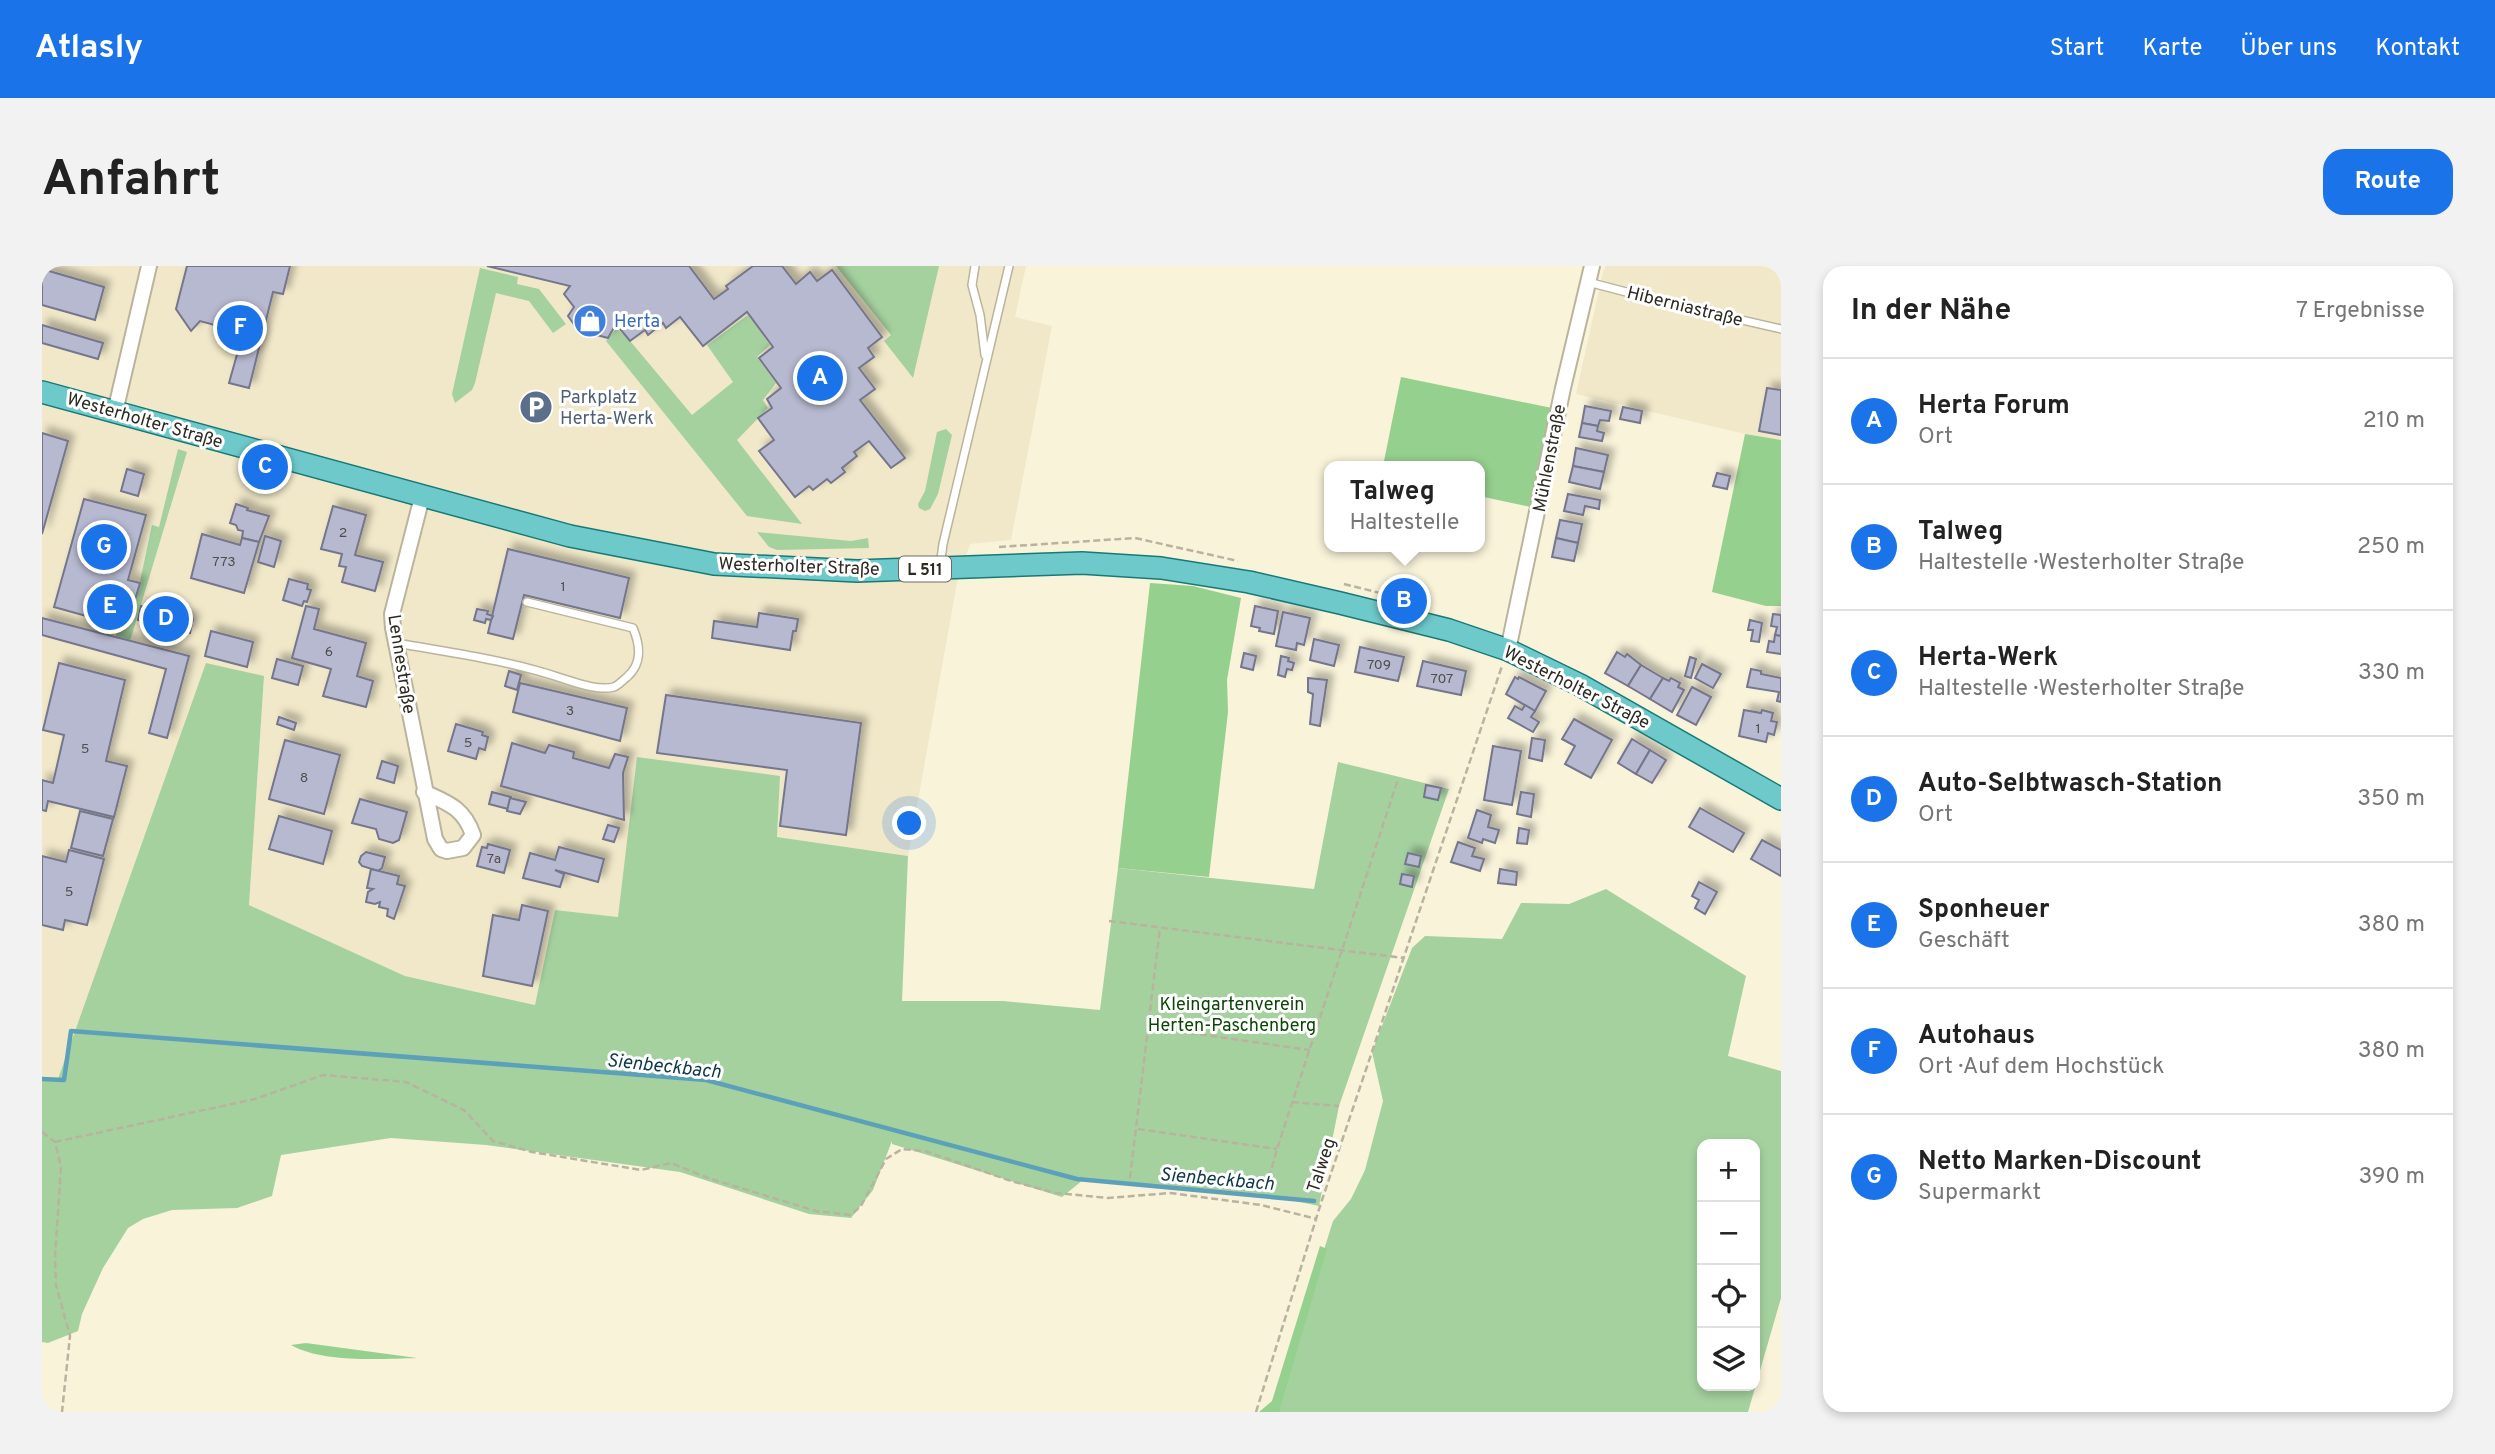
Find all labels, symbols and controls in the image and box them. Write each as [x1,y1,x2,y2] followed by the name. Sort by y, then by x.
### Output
[35,28,143,70] text: Atlasly
[2050,34,2104,64] text: Start
[2142,34,2202,64] text: Karte
[2240,34,2337,64] text: Über uns
[2375,34,2460,64] text: Kontakt
[2323,149,2453,215] button: Route
[42,151,220,213] text: Anfahrt
[1624,282,1745,333] street label: Hiberniastraße
[1851,293,2011,330] text: In der Nähe
[2296,297,2425,326] text: 7 Ergebnisse
[217,302,263,354] pin: F
[571,302,609,340] shop icon: Herta
[614,311,660,334] place label: Herta
[797,352,843,404] pin: A
[560,387,654,431] place label: Parkplatz Herta-Werk
[64,388,225,455] street label: Westerholter Straße
[517,388,555,426] parking icon: Parkplatz Herta-Werk
[1918,390,2070,423] text: Herta Forum
[1529,402,1572,514] street label: Mühlenstraße
[1866,407,1882,436] text: A
[2363,407,2425,436] text: 210 m
[1918,423,1953,452] text: Ort
[242,441,288,493] pin: C
[1324,461,1485,552] popup
[1350,476,1435,509] text: Talweg
[1350,509,1459,538] text: Haltestelle
[1918,516,2003,549] text: Talweg
[81,521,127,573] pin: G
[339,525,347,542] house number: 2
[1866,533,1882,562] text: B
[2357,533,2425,562] text: 250 m
[1918,549,2244,578] text: Haltestelle · Westerholter Straße
[718,553,880,582] street label: Westerholter Straße
[212,554,236,571] house number: 773
[899,556,951,582] road number: L 511
[1381,575,1427,627] pin: B
[560,579,566,596] house number: 1
[87,581,133,633] pin: E
[143,593,189,645] pin: D
[381,613,420,716] street label: Lennestraße
[1499,641,1653,735] street label: Westerholter Straße
[1918,642,2058,675] text: Herta-Werk
[325,644,333,661] house number: 6
[1367,657,1391,674] house number: 709
[1867,659,1881,688] text: C
[2358,659,2425,688] text: 330 m
[1431,671,1453,688] house number: 707
[1918,675,2244,704] text: Haltestelle · Westerholter Straße
[566,703,574,720] house number: 3
[1755,721,1761,738] house number: 1
[464,735,472,752] house number: 5
[81,741,89,758] house number: 5
[1918,768,2222,801] text: Auto-Selbtwasch-Station
[300,770,308,787] house number: 8
[1866,785,1882,814] text: D
[2357,785,2425,814] text: 350 m
[1918,801,1953,830] text: Ort
[892,806,926,840] your location
[487,851,501,868] house number: 7a
[65,884,73,901] house number: 5
[1918,894,2050,927] text: Sponheuer
[1867,911,1881,940] text: E
[2358,911,2425,940] text: 380 m
[1918,927,2010,956] text: Geschäft
[1148,994,1316,1038] park label: Kleingartenverein Herten-Paschenberg
[1918,1020,2035,1053] text: Autohaus
[1867,1037,1881,1066] text: F
[2358,1037,2425,1066] text: 380 m
[606,1049,723,1085] water label: Sienbeckbach
[1918,1053,2164,1082] text: Ort · Auf dem Hochstück
[1303,1135,1342,1196] street label: Talweg
[1697,1139,1760,1391] map controls
[1697,1139,1760,1202] button: +
[1918,1146,2201,1179] text: Netto Marken-Discount
[1159,1163,1276,1197] water label: Sienbeckbach
[1866,1163,1882,1192] text: G
[2358,1163,2425,1192] text: 390 m
[1918,1179,2041,1208] text: Supermarkt
[1697,1202,1760,1265] button: −
[1697,1265,1760,1328] button: locate
[1697,1328,1760,1391] button: layers

